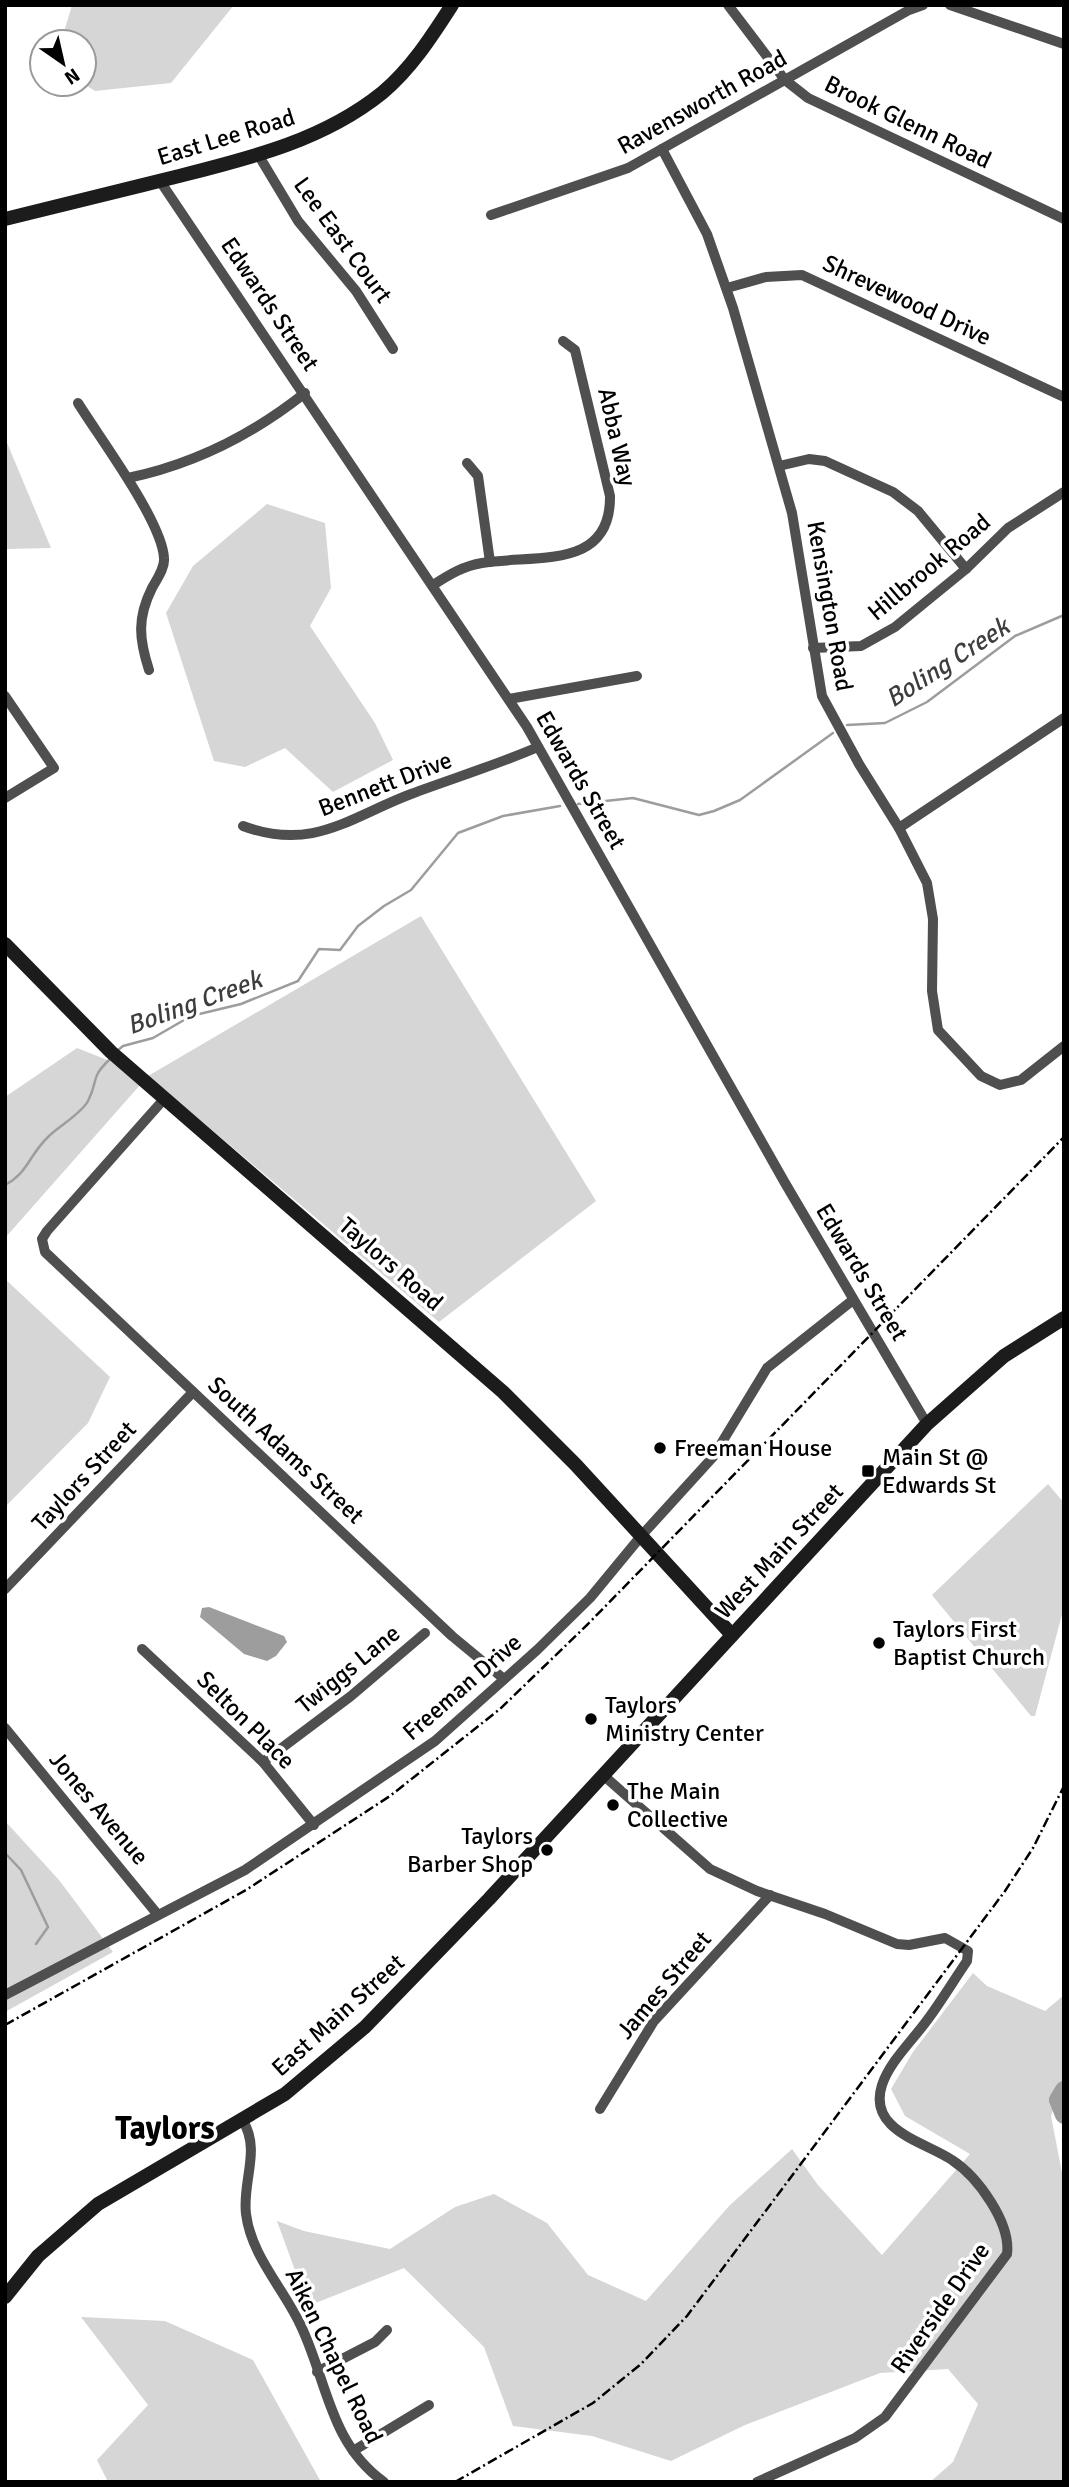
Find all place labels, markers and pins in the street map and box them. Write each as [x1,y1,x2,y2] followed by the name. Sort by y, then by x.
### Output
[674,1433,832,1463] place label: Freeman House
[652,1440,668,1456] marker: Freeman House
[882,1442,996,1500] place label: Main St @ Edwards St
[860,1463,876,1479] marker: Main St @ Edwards St
[893,1614,1045,1672] place label: Taylors First Baptist Church
[871,1635,887,1651] marker: Taylors First Baptist Church
[605,1690,764,1748] place label: Taylors Ministry Center
[583,1711,599,1727] marker: Taylors Ministry Center
[627,1776,728,1834] place label: The Main Collective
[605,1797,621,1813] marker: The Main Collective
[407,1821,533,1879] place label: Taylors Barber Shop
[539,1842,555,1858] marker: Taylors Barber Shop

